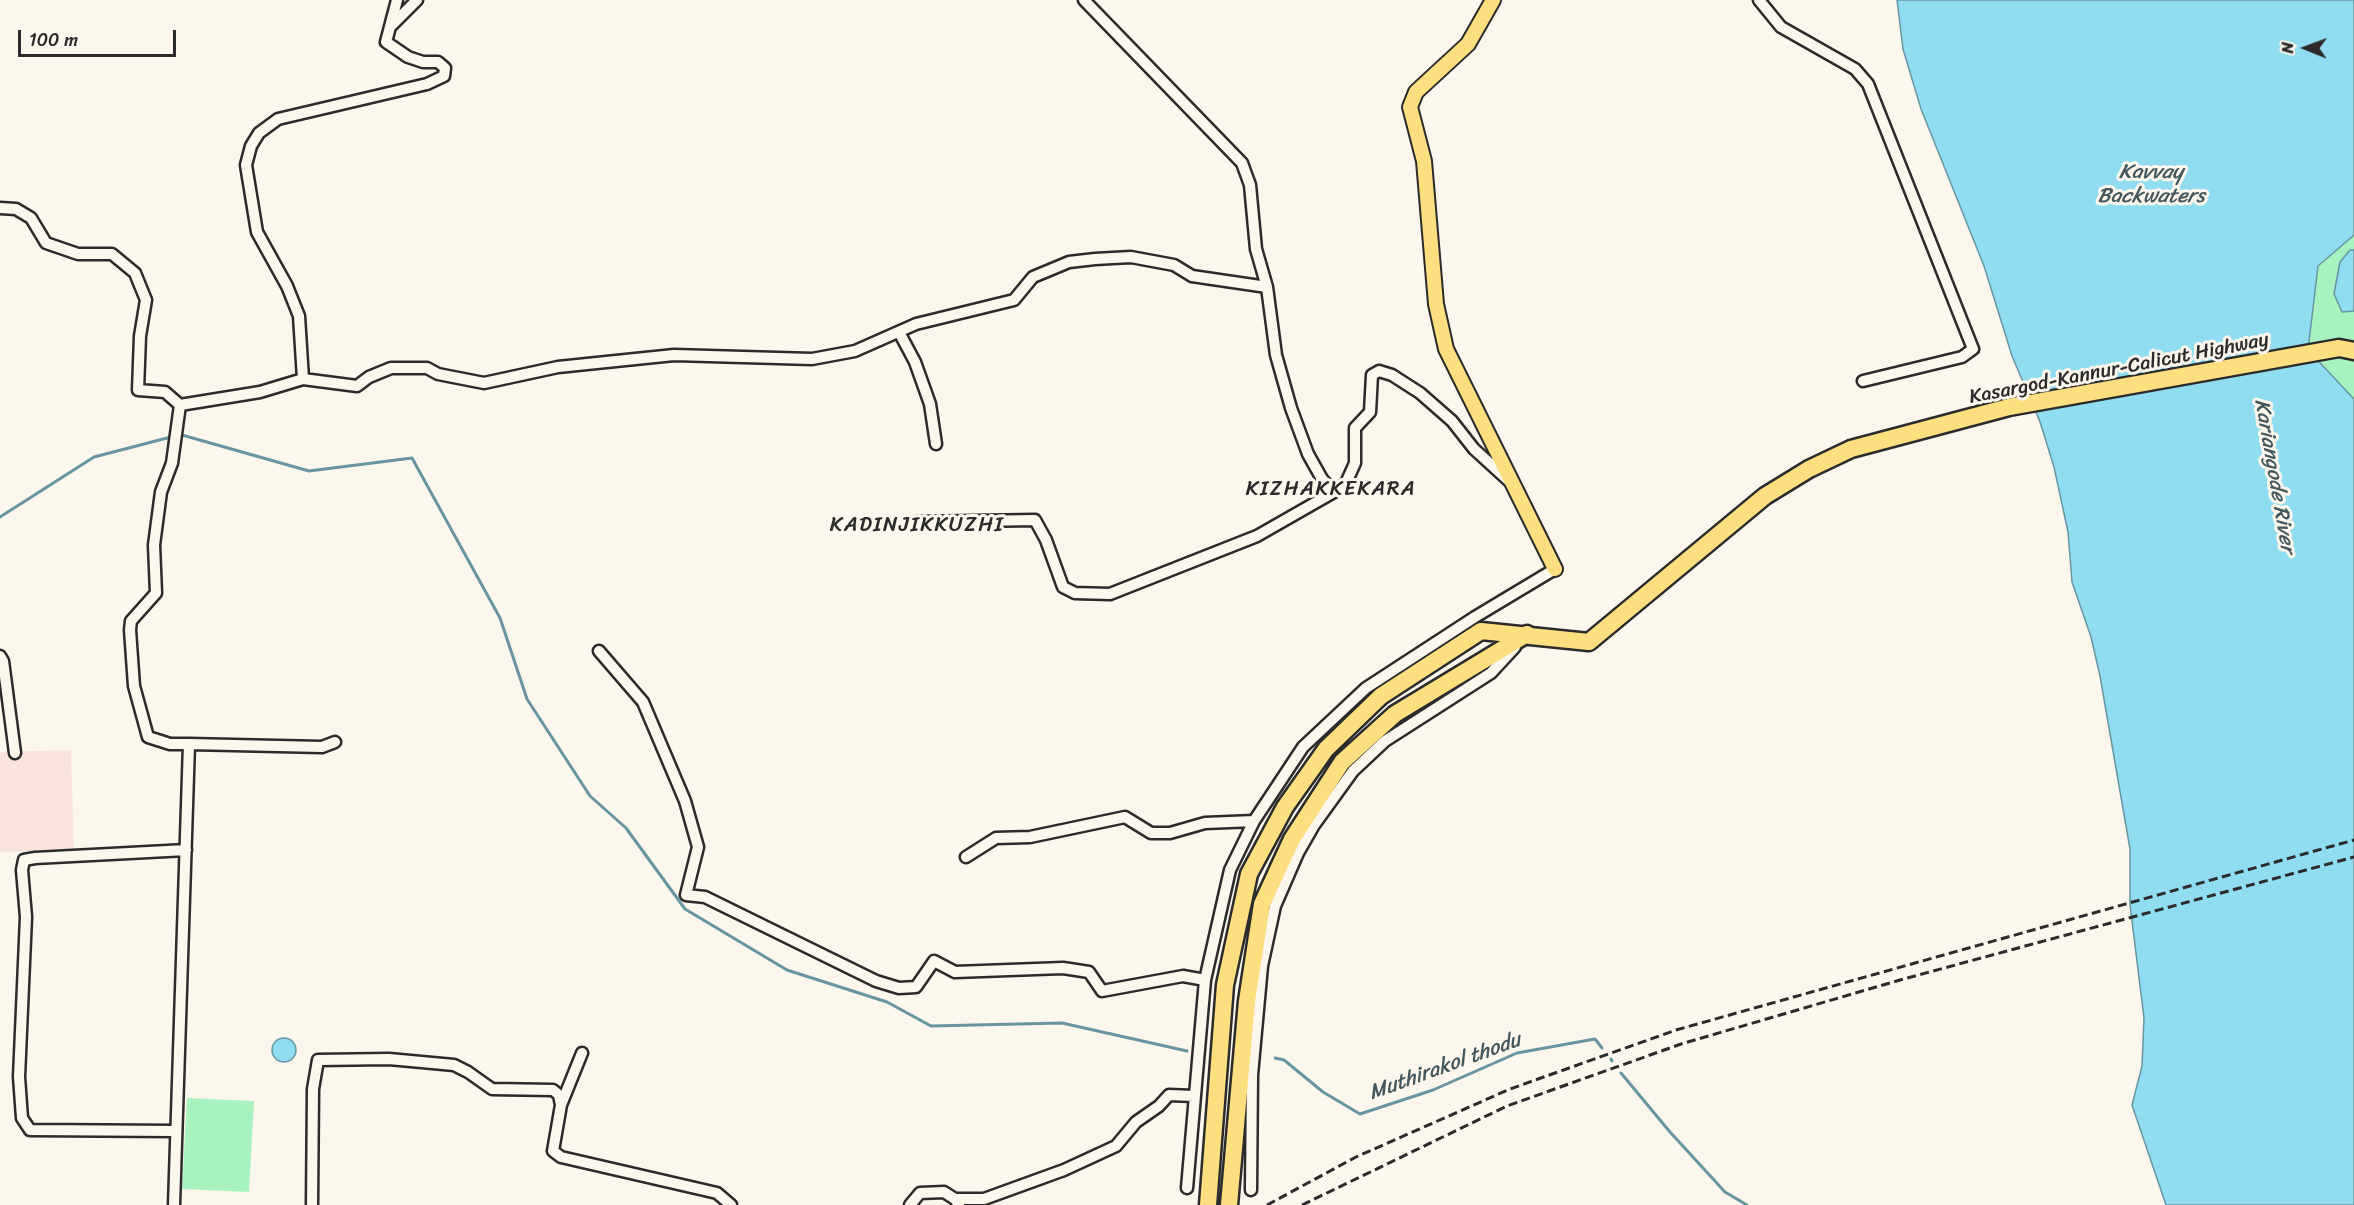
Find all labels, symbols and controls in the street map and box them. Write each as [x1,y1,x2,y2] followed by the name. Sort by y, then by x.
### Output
[21,18,178,56] scale bar
[2276,18,2336,78] north arrow
[29,24,78,56] text: 100 m
[2273,42,2302,53] text: N
[2098,160,2204,210] water label: Kavvay Backwaters
[1967,328,2271,410] street label: Kasargod-Kannur-Calicut Highway
[2248,397,2300,555] water label: Kariangode River
[1246,477,1416,503] district label: KIZHAKKEKARA
[832,513,1002,539] district label: KADINJIKKUZHI
[1366,1028,1524,1106] water label: Muthirakol thodu

